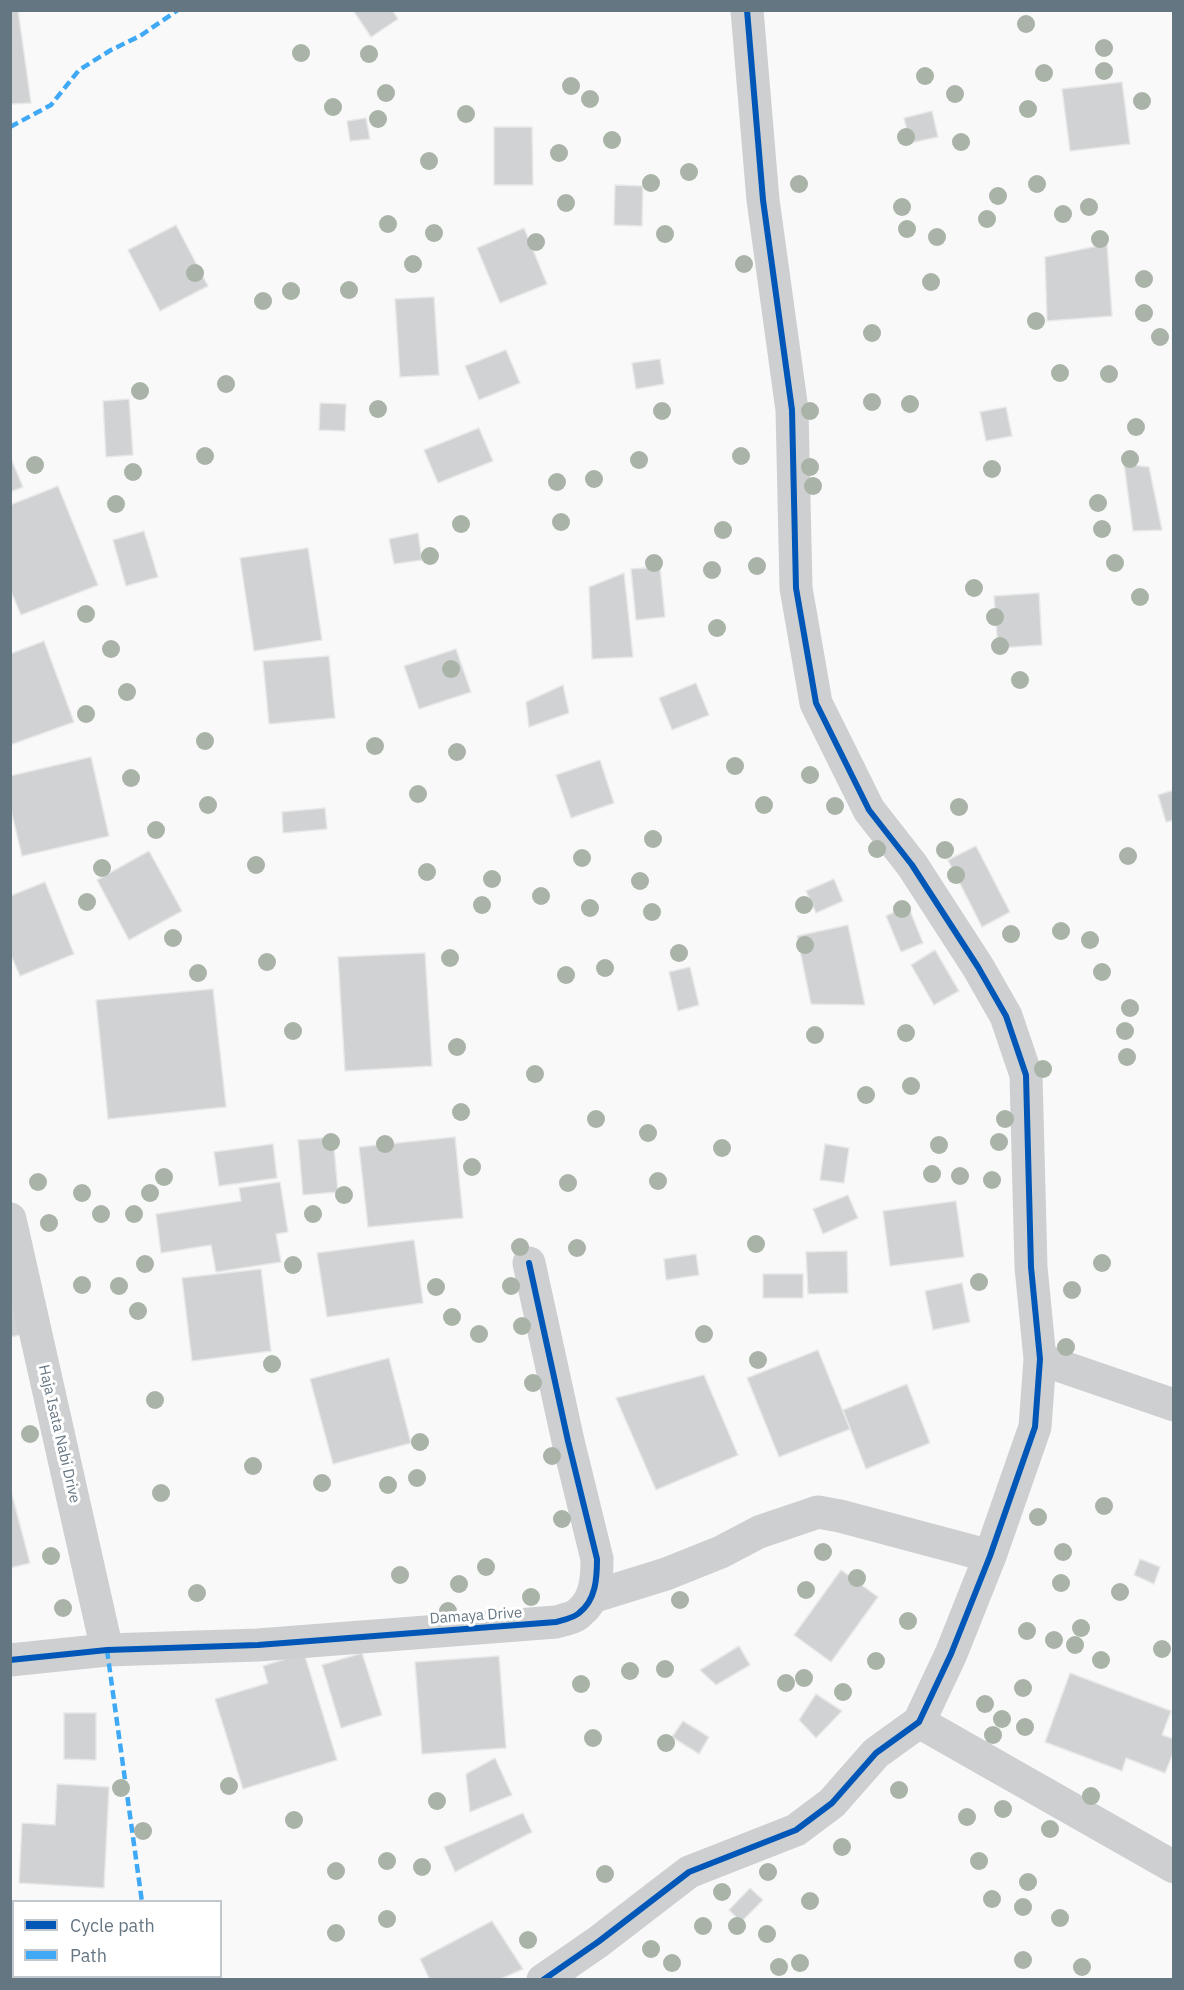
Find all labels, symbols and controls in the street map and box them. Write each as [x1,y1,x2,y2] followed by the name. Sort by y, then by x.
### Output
[34,1363,84,1505] street label: Haja Isata Nabi Drive
[429,1604,523,1628] street label: Damaya Drive
[12,1900,222,1978] legend
[70,1914,155,1937] text: Cycle path
[70,1944,107,1967] text: Path

